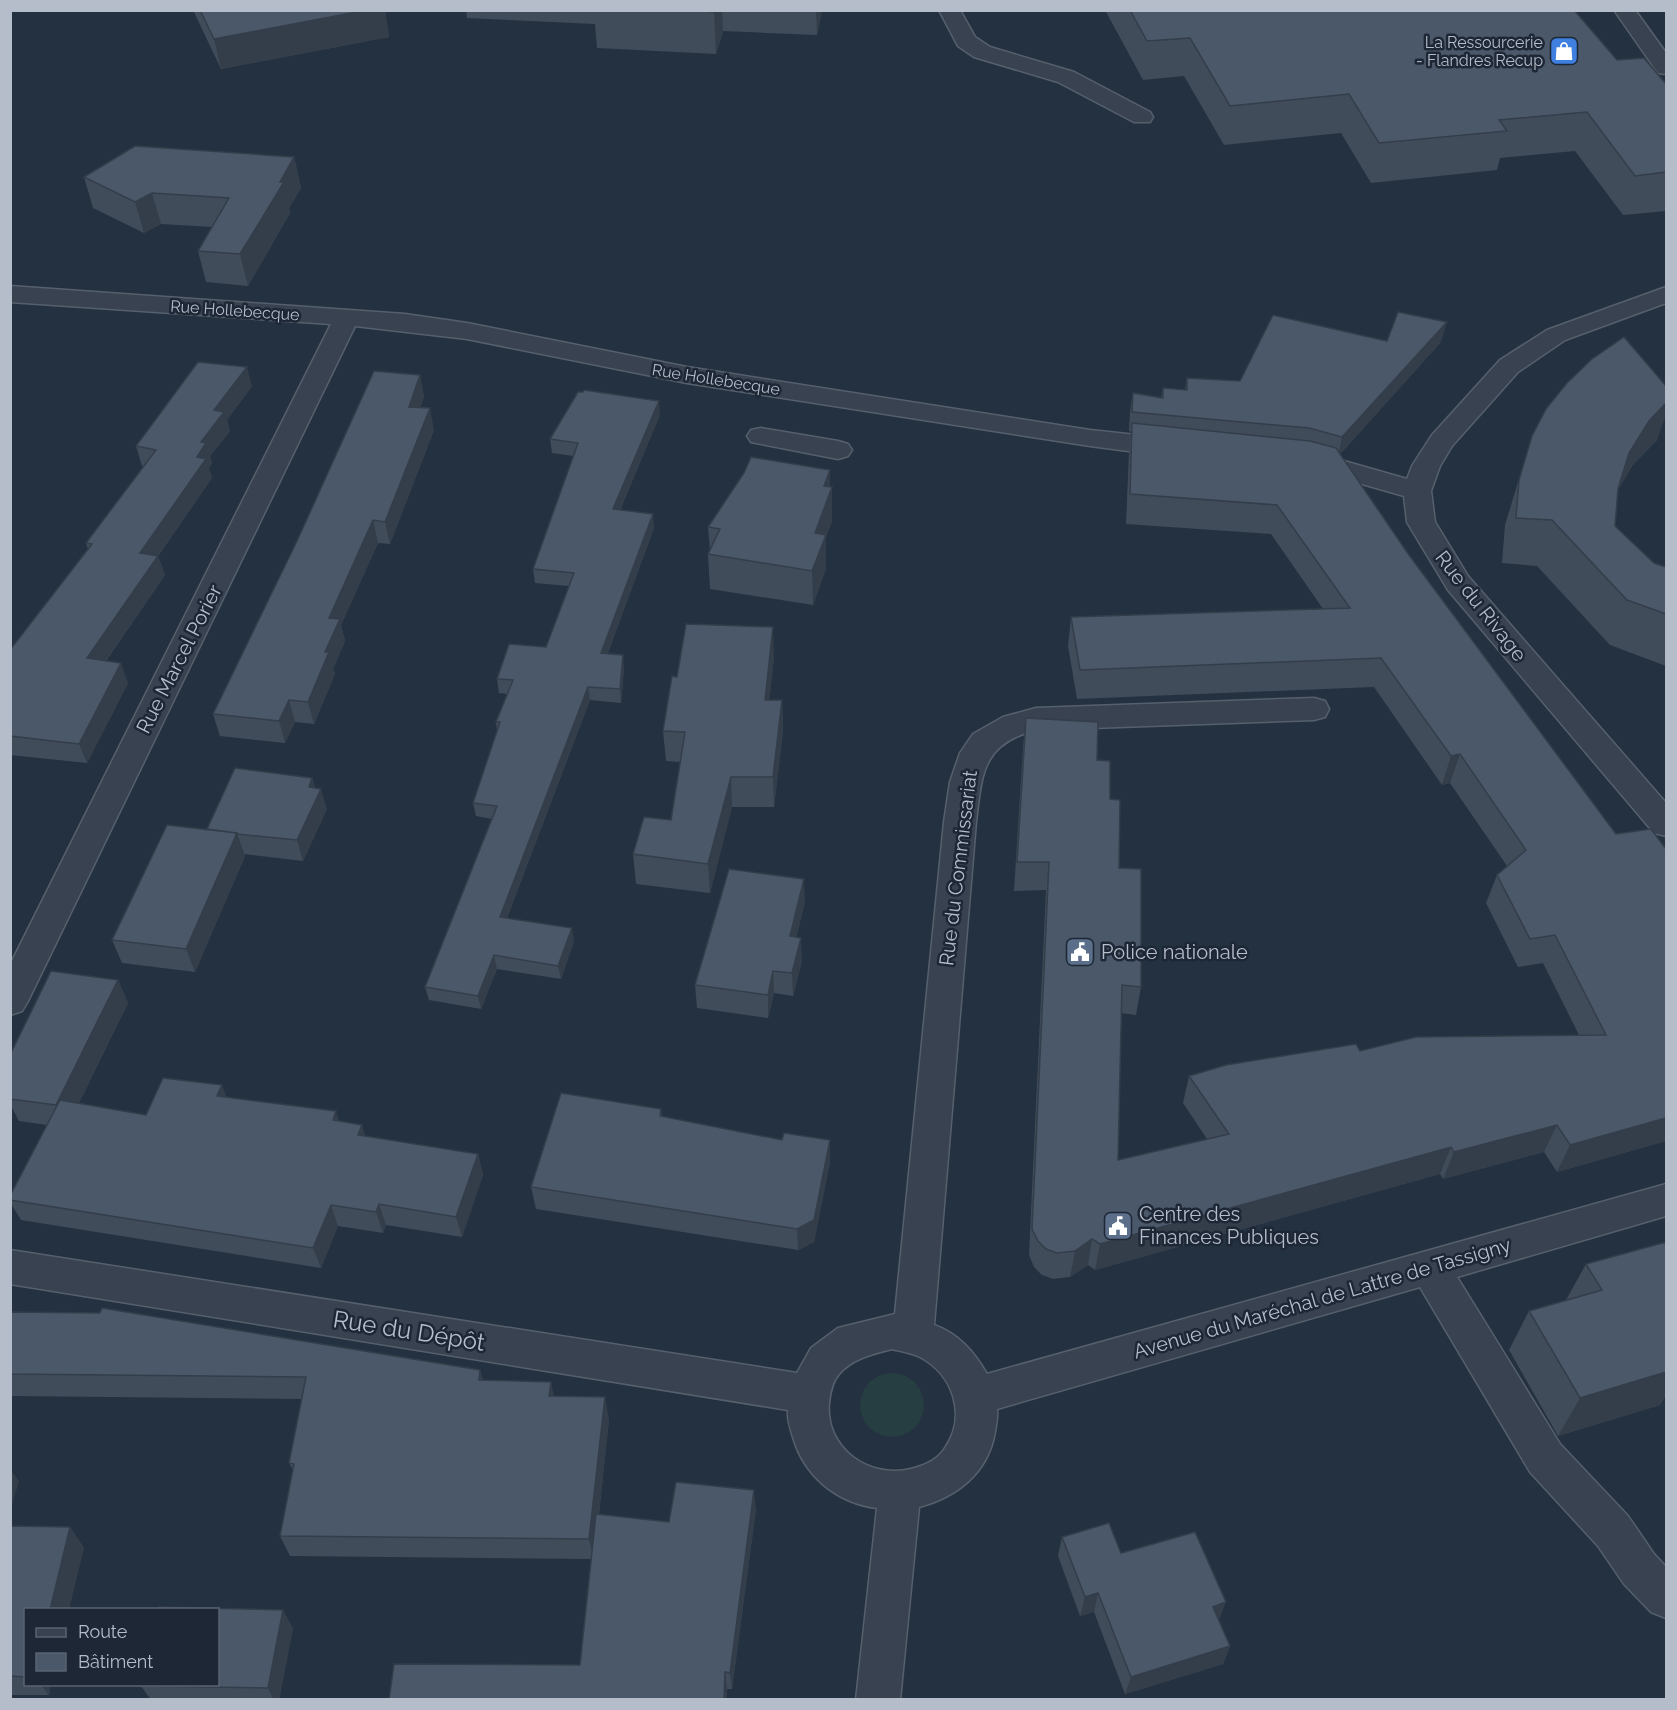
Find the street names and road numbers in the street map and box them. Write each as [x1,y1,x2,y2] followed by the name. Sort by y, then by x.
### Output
[170,297,300,324] street label: Rue Hollebecque
[651,360,781,399] street label: Rue Hollebecque
[1430,546,1532,666] street label: Rue du Rivage
[131,581,227,737] street label: Rue Marcel Porier
[934,769,982,967] street label: Rue du Commissariat
[1130,1232,1514,1364] street label: Avenue du Maréchal de Lattre de Tassigny
[331,1304,487,1357] street label: Rue du Dépôt

